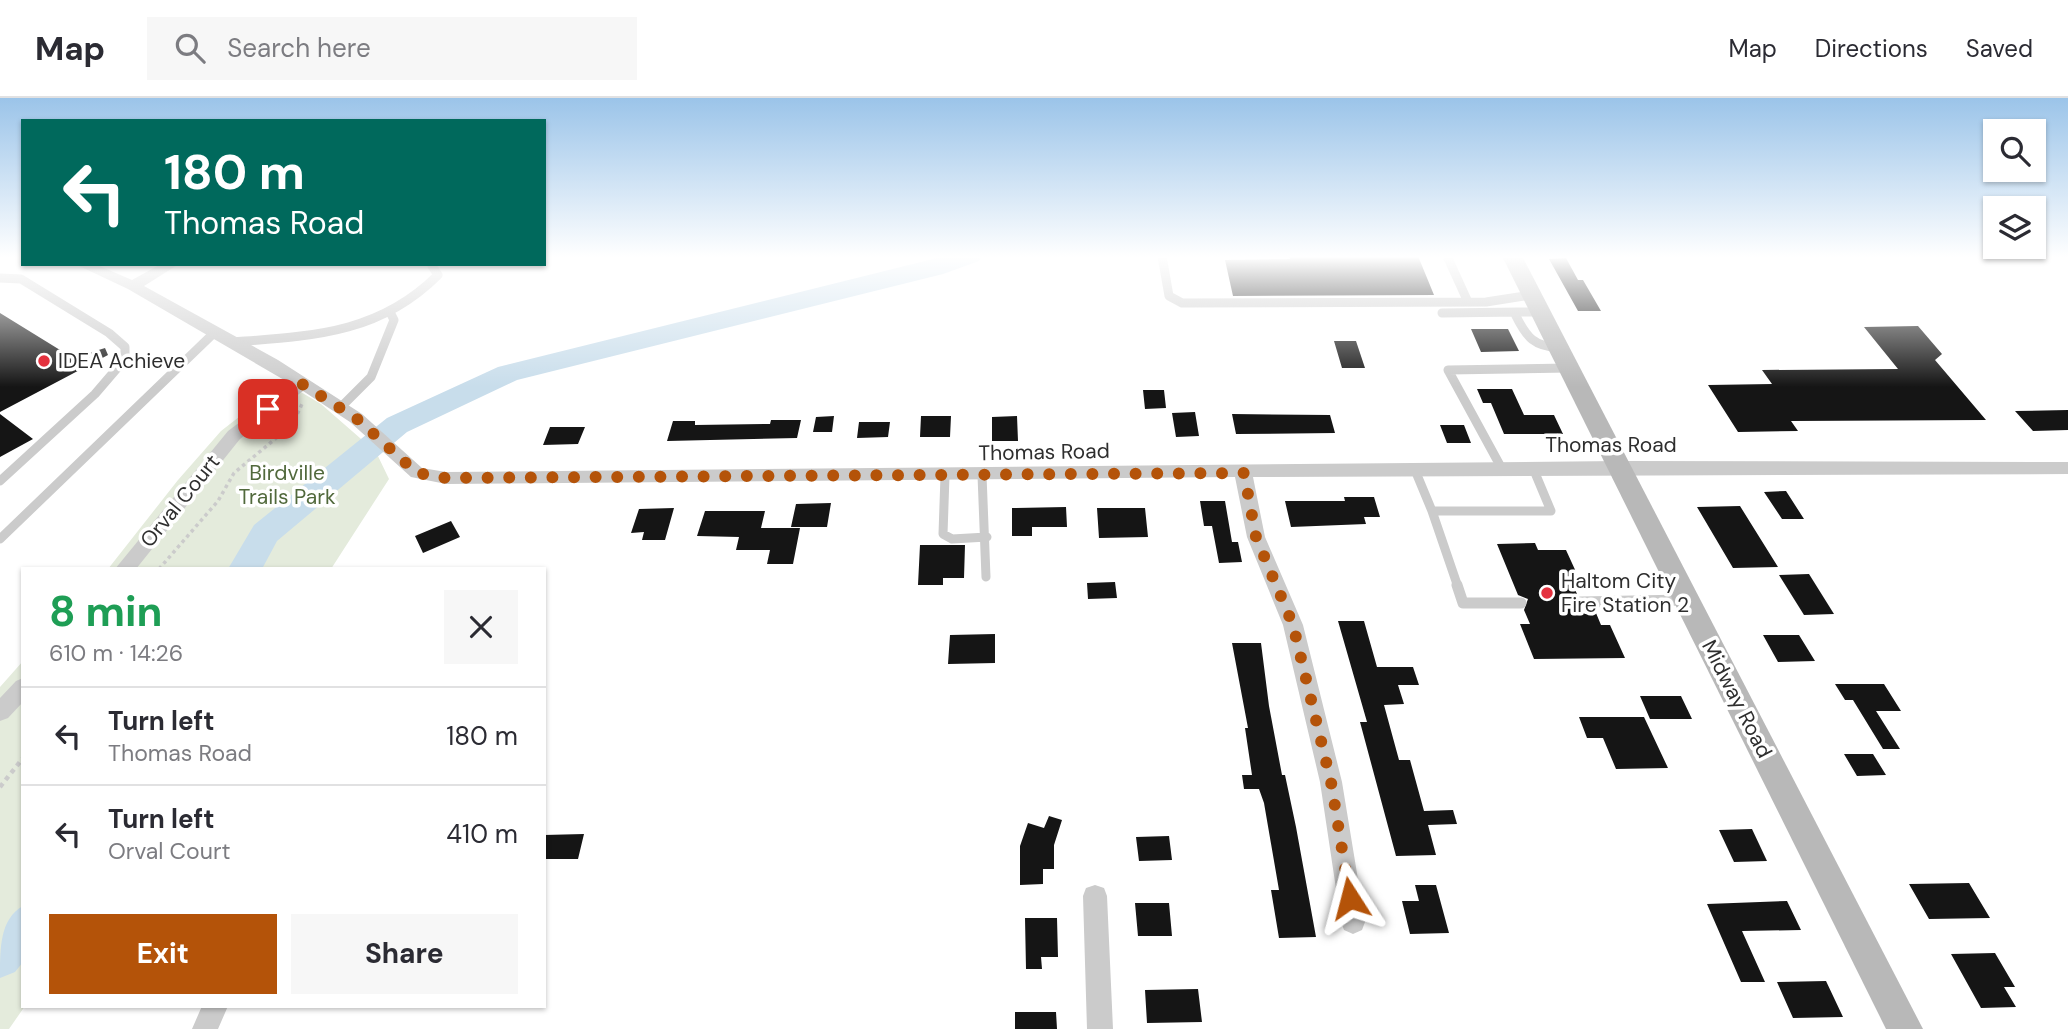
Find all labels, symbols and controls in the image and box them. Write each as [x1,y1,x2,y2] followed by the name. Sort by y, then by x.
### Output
[147,17,637,80] search box
[35,27,105,70] text: Map
[171,29,209,67] icon: search
[227,31,371,65] text: Search here
[1729,33,1777,64] text: Map
[1815,33,1928,64] text: Directions
[1966,33,2033,64] text: Saved
[1983,119,2046,259] map controls
[1983,119,2046,182] button: search
[164,140,305,204] text: 180 m
[49,147,140,238] icon: left
[1983,196,2046,259] button: layers
[164,202,364,244] text: Thomas Road
[58,347,185,375] place label: IDEA Achieve
[36,353,52,369] marker: IDEA Achieve
[238,379,298,439] pin
[249,390,287,428] icon: arrive
[1545,431,1677,459] street label: Thomas Road
[978,437,1110,467] street label: Thomas Road
[134,449,226,553] street label: Orval Court
[238,459,336,511] park label: Birdville Trails Park
[1561,567,1689,619] place label: Haltom City Fire Station 2
[49,584,162,639] text: 8 min
[1539,585,1555,601] marker: Haltom City Fire Station 2
[444,590,518,664] button: close
[1695,635,1779,763] street label: Midway Road
[49,638,183,668] text: 610 m · 14:26
[108,704,215,738] text: Turn left
[49,717,87,755] icon: left
[446,719,518,753] text: 180 m
[108,738,252,768] text: Thomas Road
[108,802,215,836] text: Turn left
[49,815,87,853] icon: left
[446,817,518,851] text: 410 m
[108,836,230,866] text: Orval Court
[1313,861,1387,935] position arrow
[49,914,277,994] button: Exit
[291,914,518,994] button: Share

